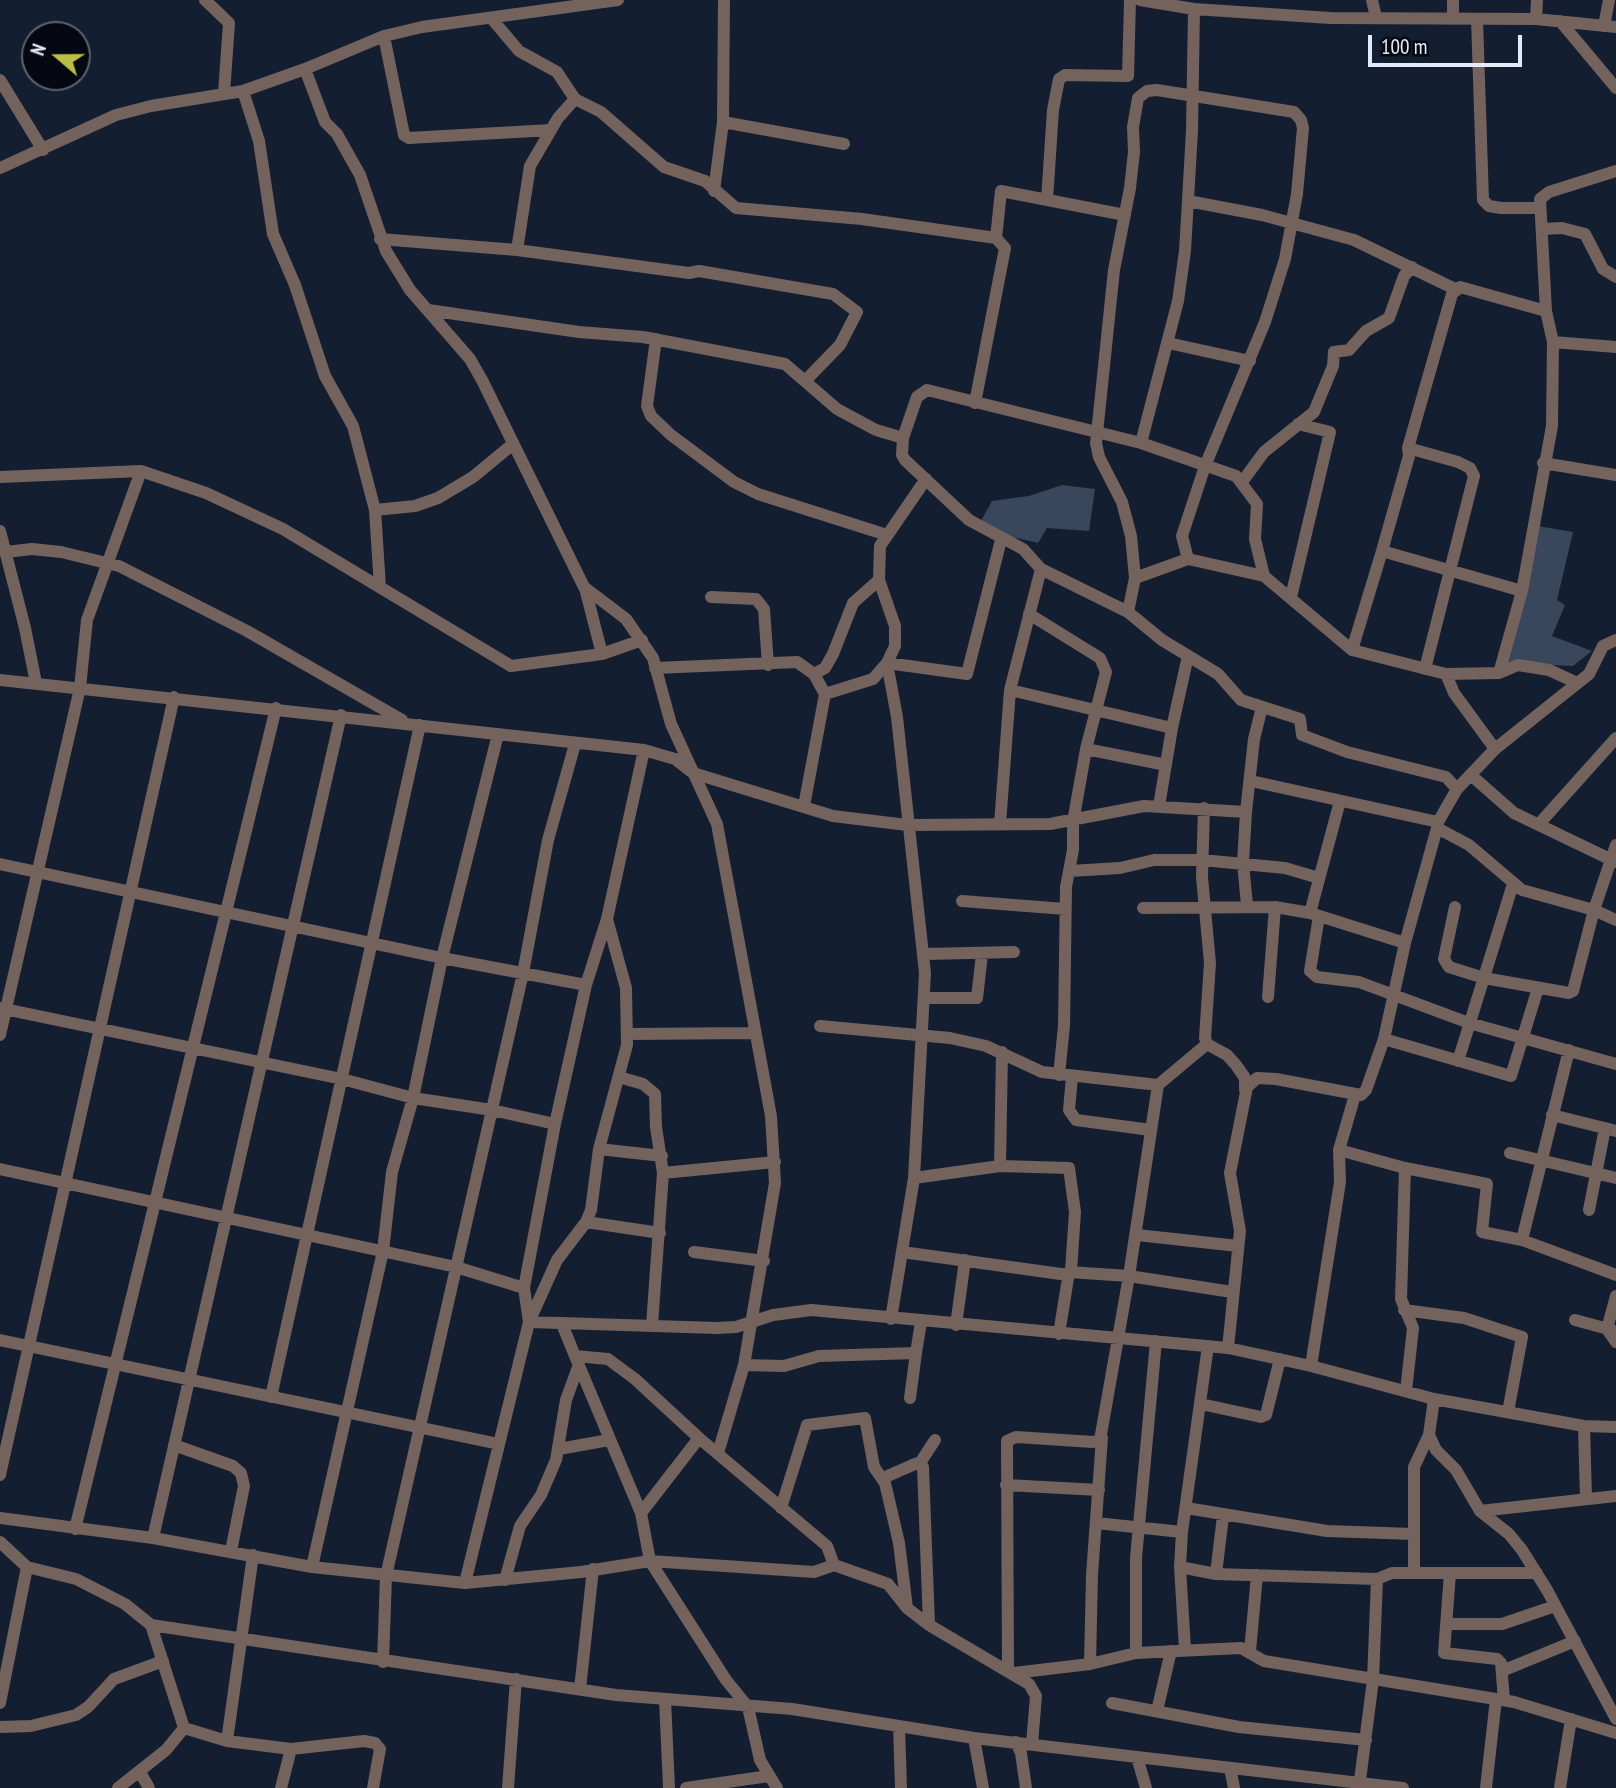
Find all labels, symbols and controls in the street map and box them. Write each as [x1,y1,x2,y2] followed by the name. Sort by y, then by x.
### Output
[21,21,91,91] north arrow
[1371,21,1525,65] scale bar
[1381,33,1427,60] text: 100 m
[25,41,51,58] text: N

